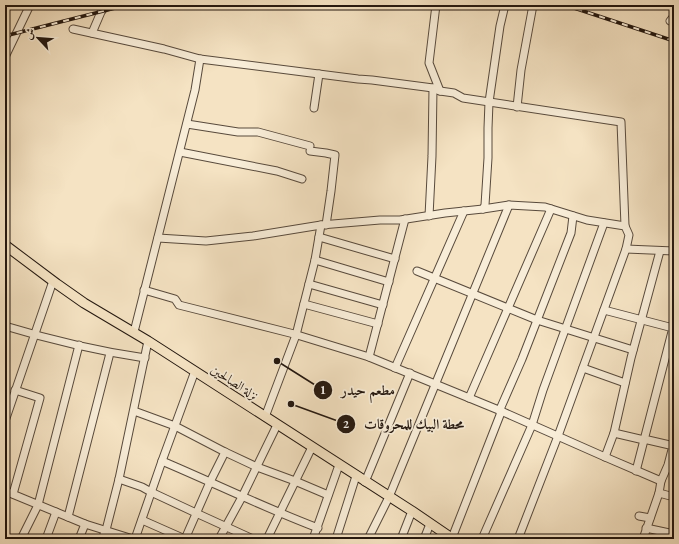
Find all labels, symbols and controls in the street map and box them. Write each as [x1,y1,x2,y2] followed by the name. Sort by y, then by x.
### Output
[18,18,58,58] north arrow
[20,26,38,42] text: ش
[208,361,262,404] street label: نزلة الصالحين
[313,377,403,403] callout: مطعم حيدر
[339,381,395,403] text: مطعم حيدر
[320,382,326,398] text: 1
[336,411,472,437] callout: محطة البيك للمحروقات
[364,415,465,434] text: محطة البيك للمحروقات
[343,416,350,432] text: 2

